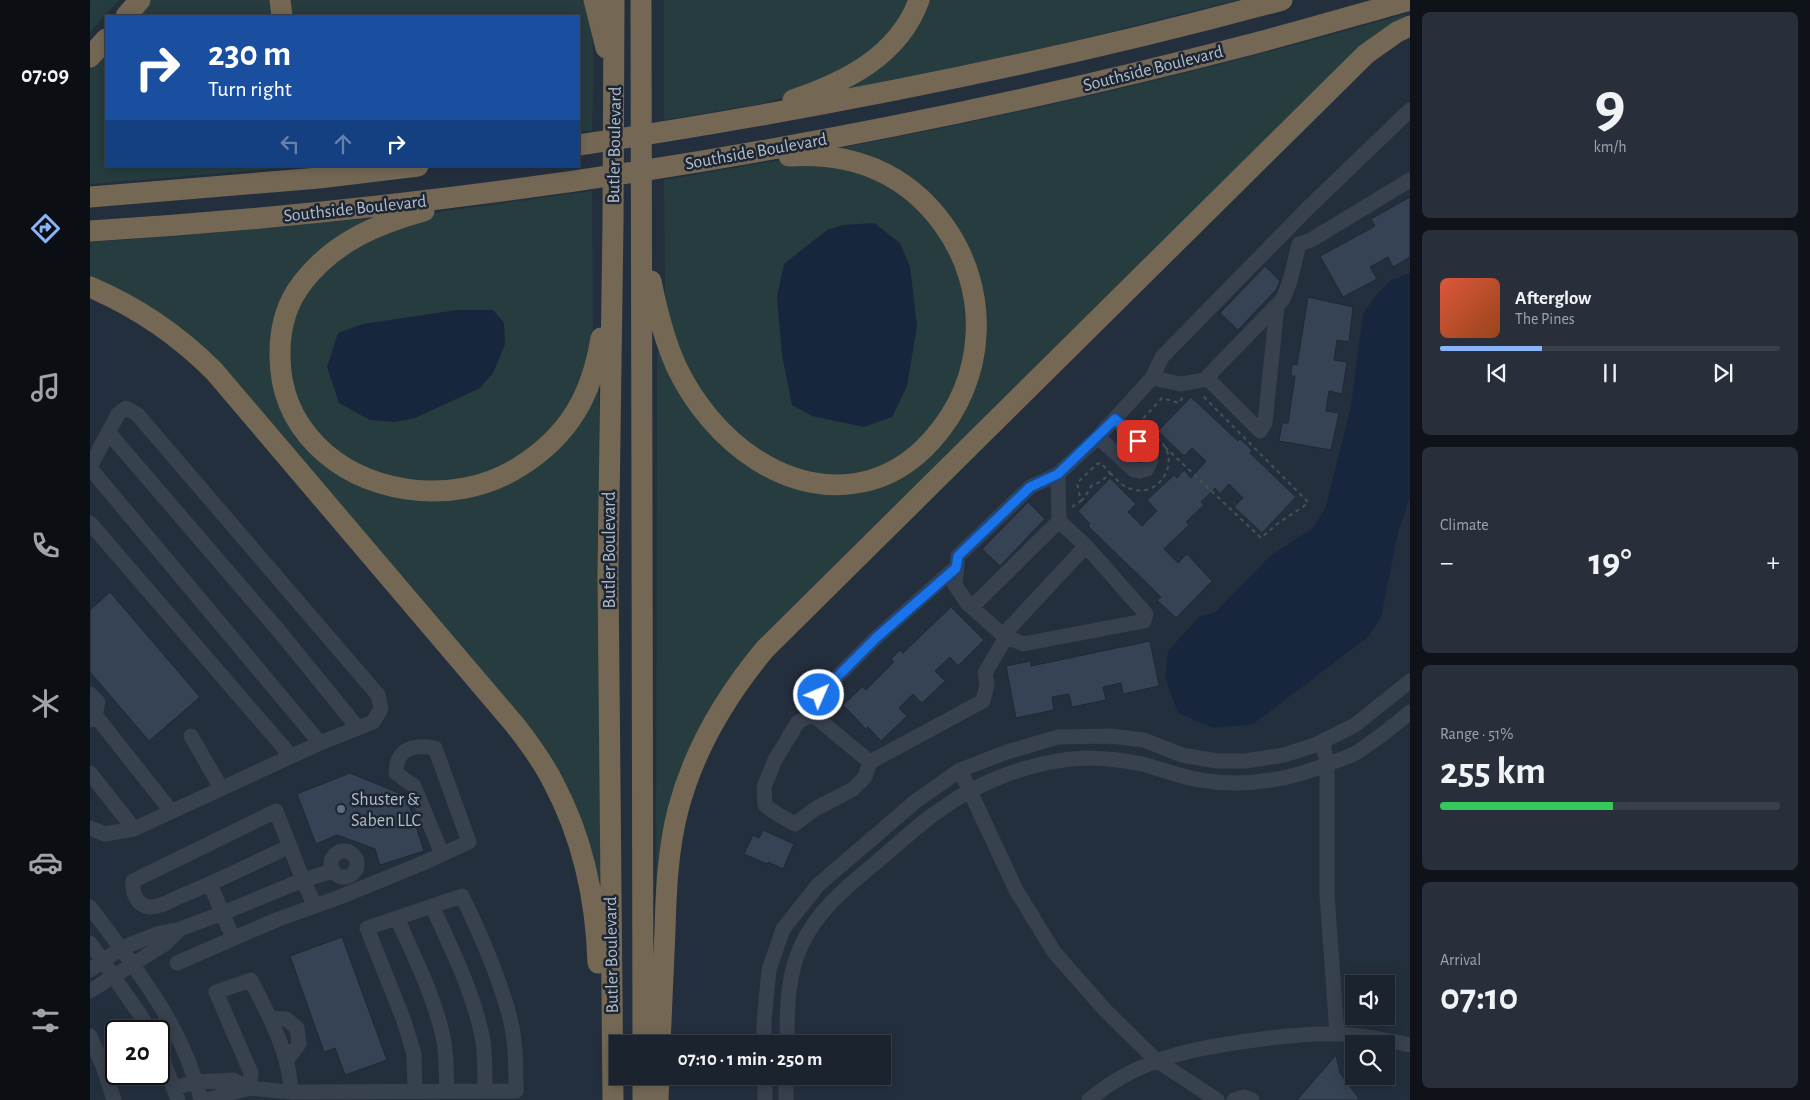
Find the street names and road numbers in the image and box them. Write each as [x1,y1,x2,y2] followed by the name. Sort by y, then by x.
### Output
[1081,43,1225,95] street label: Southside Boulevard
[605,86,625,204] street label: Butler Boulevard
[684,131,828,173] street label: Southside Boulevard
[283,193,428,225] street label: Southside Boulevard
[601,492,619,608] street label: Butler Boulevard
[602,896,622,1014] street label: Butler Boulevard

